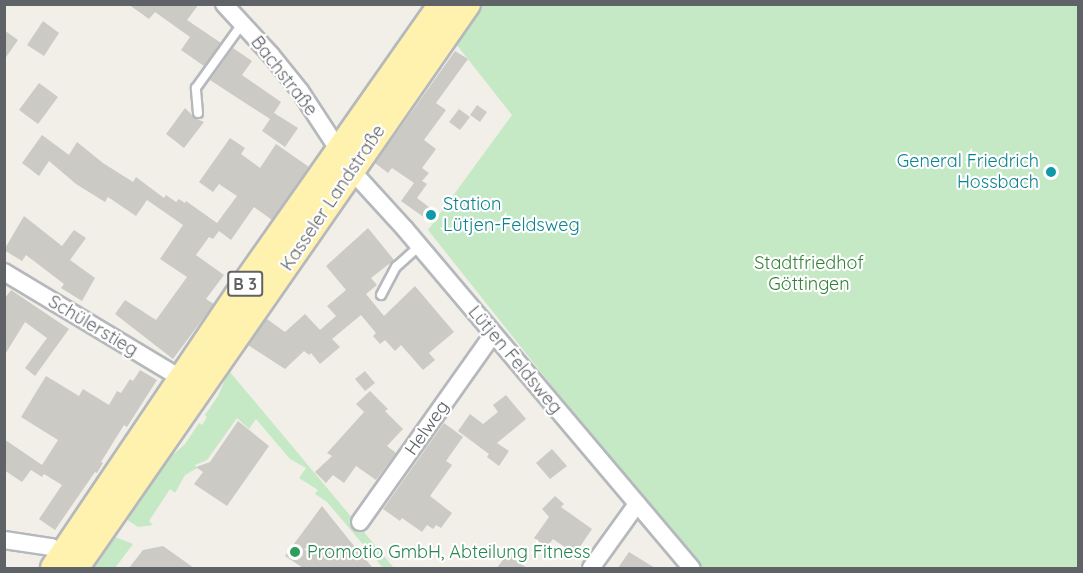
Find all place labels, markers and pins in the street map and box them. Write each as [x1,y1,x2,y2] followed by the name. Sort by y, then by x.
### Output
[897,151,1039,194] place label: General Friedrich Hossbach
[1044,165,1058,179] marker: General Friedrich Hossbach
[443,194,580,236] place label: Station Lütjen-Feldsweg
[424,208,438,222] marker: Station Lütjen-Feldsweg
[307,541,590,563] place label: Promotio GmbH, Abteilung Fitness
[288,545,302,559] marker: Promotio GmbH, Abteilung Fitness

